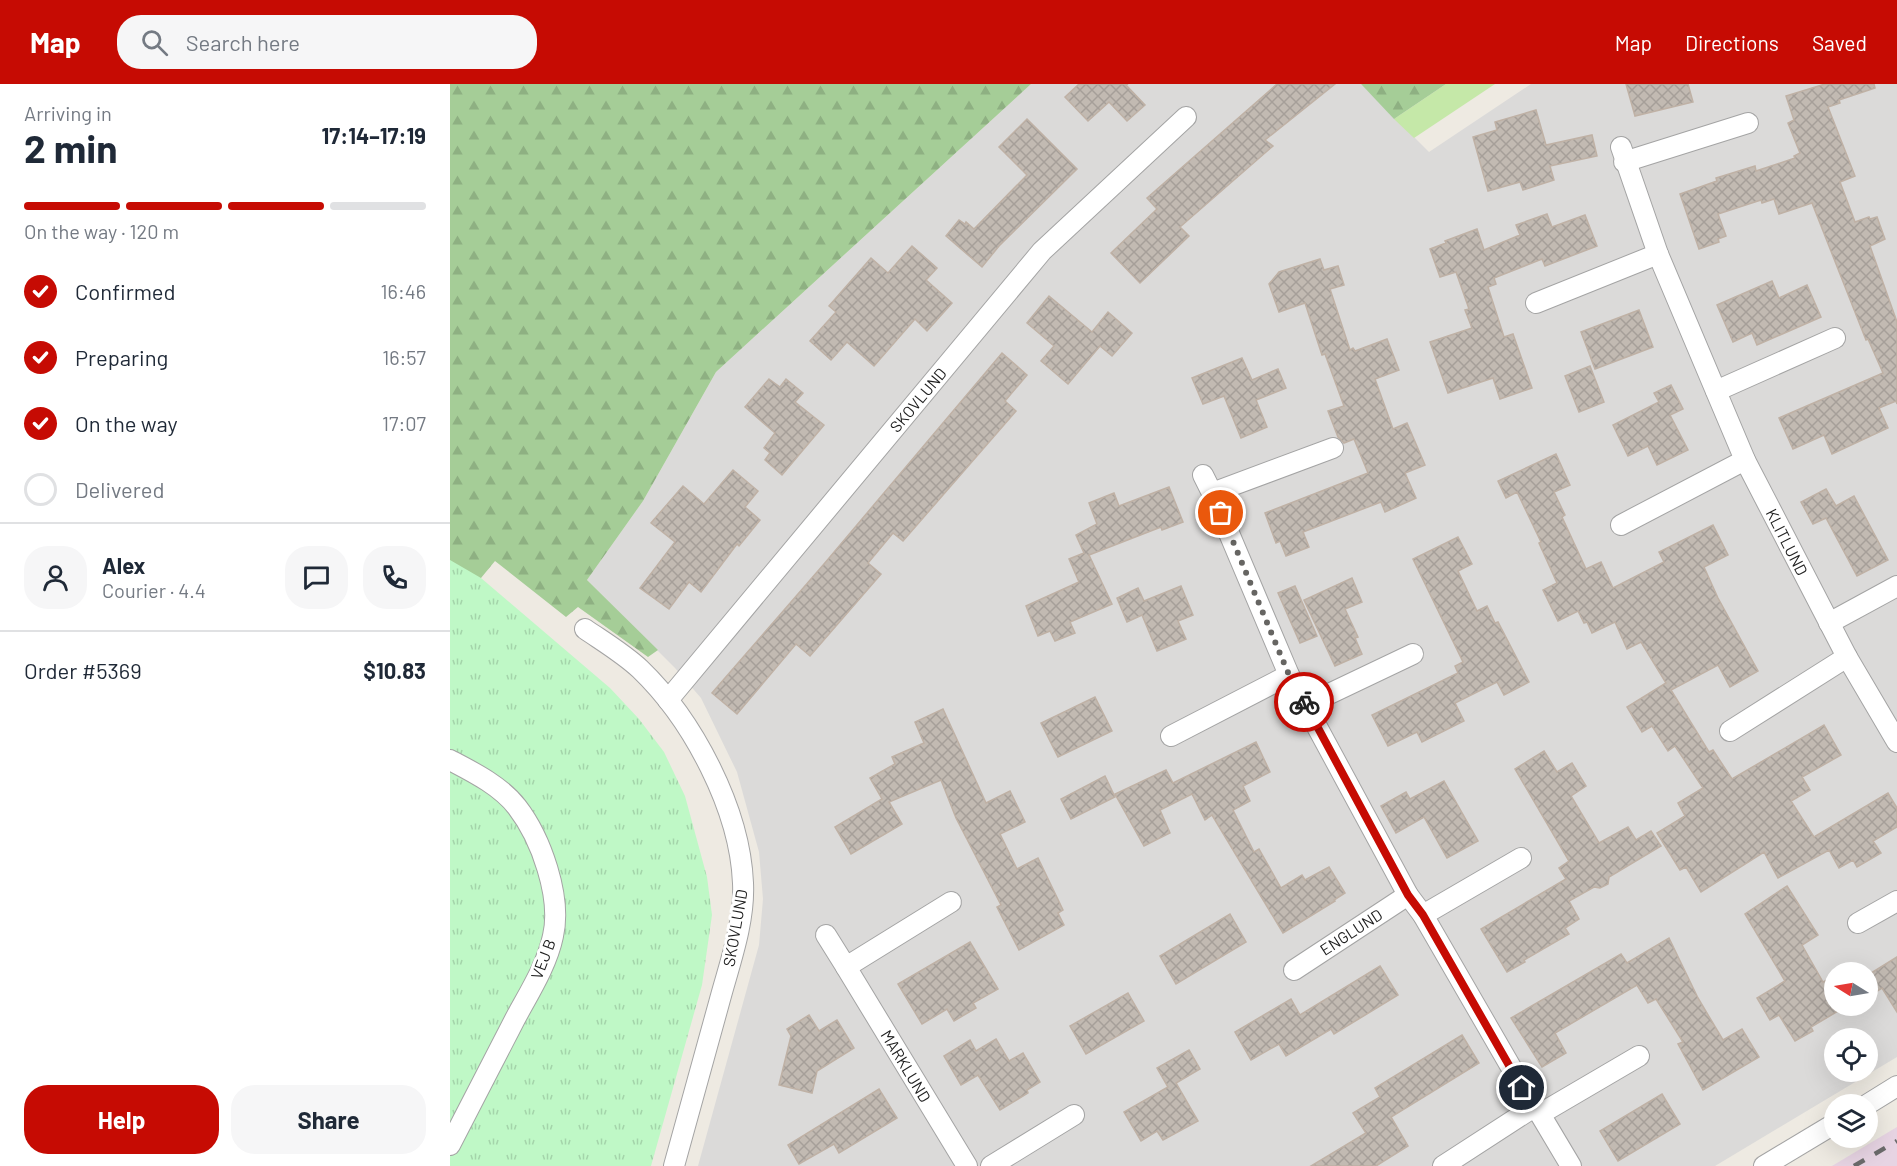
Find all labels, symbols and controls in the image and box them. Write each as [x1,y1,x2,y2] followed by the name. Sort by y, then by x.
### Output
[117,15,537,69] search box
[30,25,81,59] text: Map
[138,26,171,59] icon: search
[186,29,300,55] text: Search here
[1615,30,1652,55] text: Map
[1685,30,1779,55] text: Directions
[1812,30,1867,55] text: Saved
[24,101,112,125] text: Arriving in
[322,122,426,148] text: 17:14–17:19
[24,124,117,171] text: 2 min
[24,219,179,243] text: On the way · 120 m
[24,275,57,308] icon: check
[75,278,175,304] text: Confirmed
[381,279,426,303] text: 16:46
[24,341,57,374] icon: check
[75,344,168,370] text: Preparing
[382,345,426,369] text: 16:57
[885,364,950,436] street label: SKOVLUND
[24,407,57,440] icon: check
[75,410,178,436] text: On the way
[382,411,426,435] text: 17:07
[75,476,164,502] text: Delivered
[1195,487,1246,538] pin
[1204,496,1237,529] icon: bag
[1763,505,1812,578] street label: KLITLUND
[24,546,87,609] button: person
[285,546,348,609] button: chat
[363,546,426,609] button: phone
[102,552,145,578] text: Alex
[102,578,206,602] text: Courier · 4.4
[24,657,142,683] text: Order #5369
[363,657,426,683] text: $10.83
[1274,672,1334,732] courier
[1288,686,1321,719] icon: bike
[718,888,751,968] street label: SKOVLUND
[1316,904,1385,959] street label: ENGLUND
[526,936,559,982] street label: VEJ B
[1824,962,1878,1016] north arrow
[1824,962,1878,1148] map controls
[878,1026,935,1105] street label: MARKLUND
[1824,1028,1878,1082] button: locate
[1496,1062,1547,1113] pin
[1505,1071,1538,1104] icon: home
[24,1085,219,1154] button: Help
[231,1085,426,1154] button: Share
[1824,1094,1878,1148] button: layers

